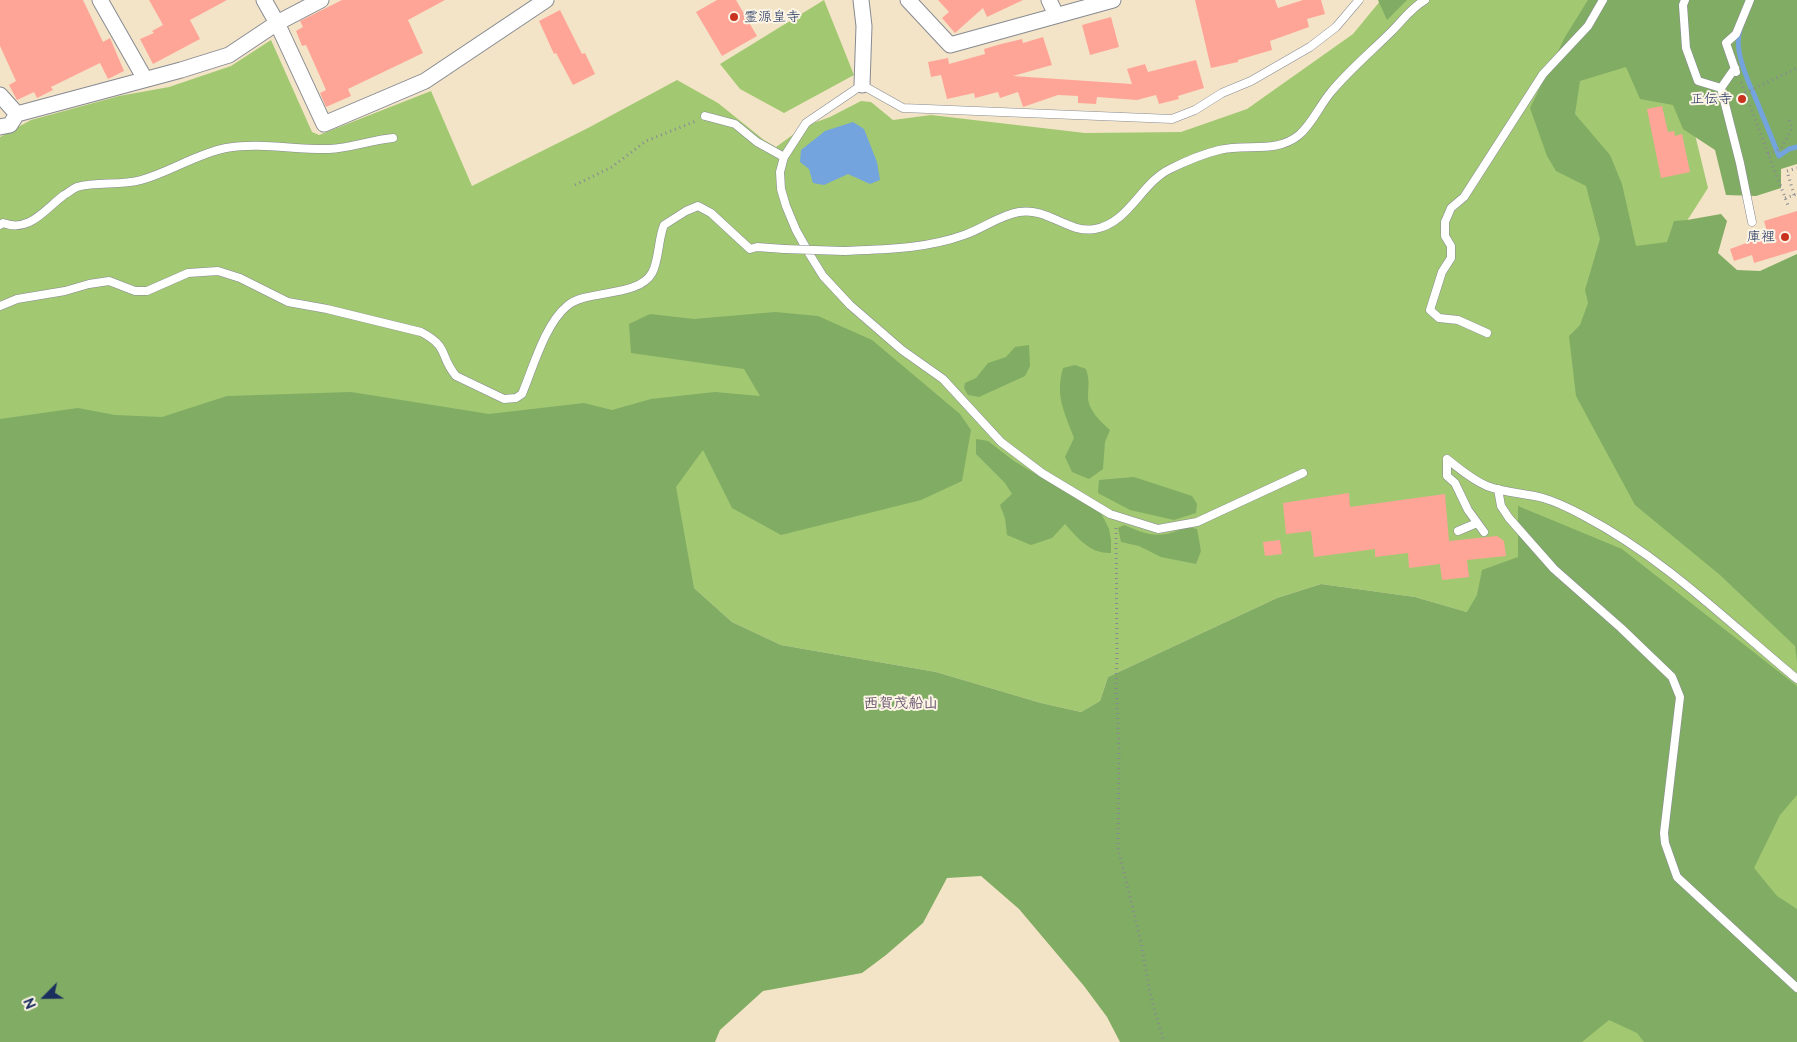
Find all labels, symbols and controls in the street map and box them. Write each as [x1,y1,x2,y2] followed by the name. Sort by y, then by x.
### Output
[744,9,800,25] place label: 霊源皇寺
[728,11,740,23] marker: 霊源皇寺
[1690,91,1732,107] place label: 正伝寺
[1736,93,1748,105] marker: 正伝寺
[1747,229,1775,245] place label: 庫裡
[1779,231,1791,243] marker: 庫裡
[864,695,938,713] district label: 西賀茂船山
[20,972,70,1022] north arrow
[21,995,41,1011] text: N

